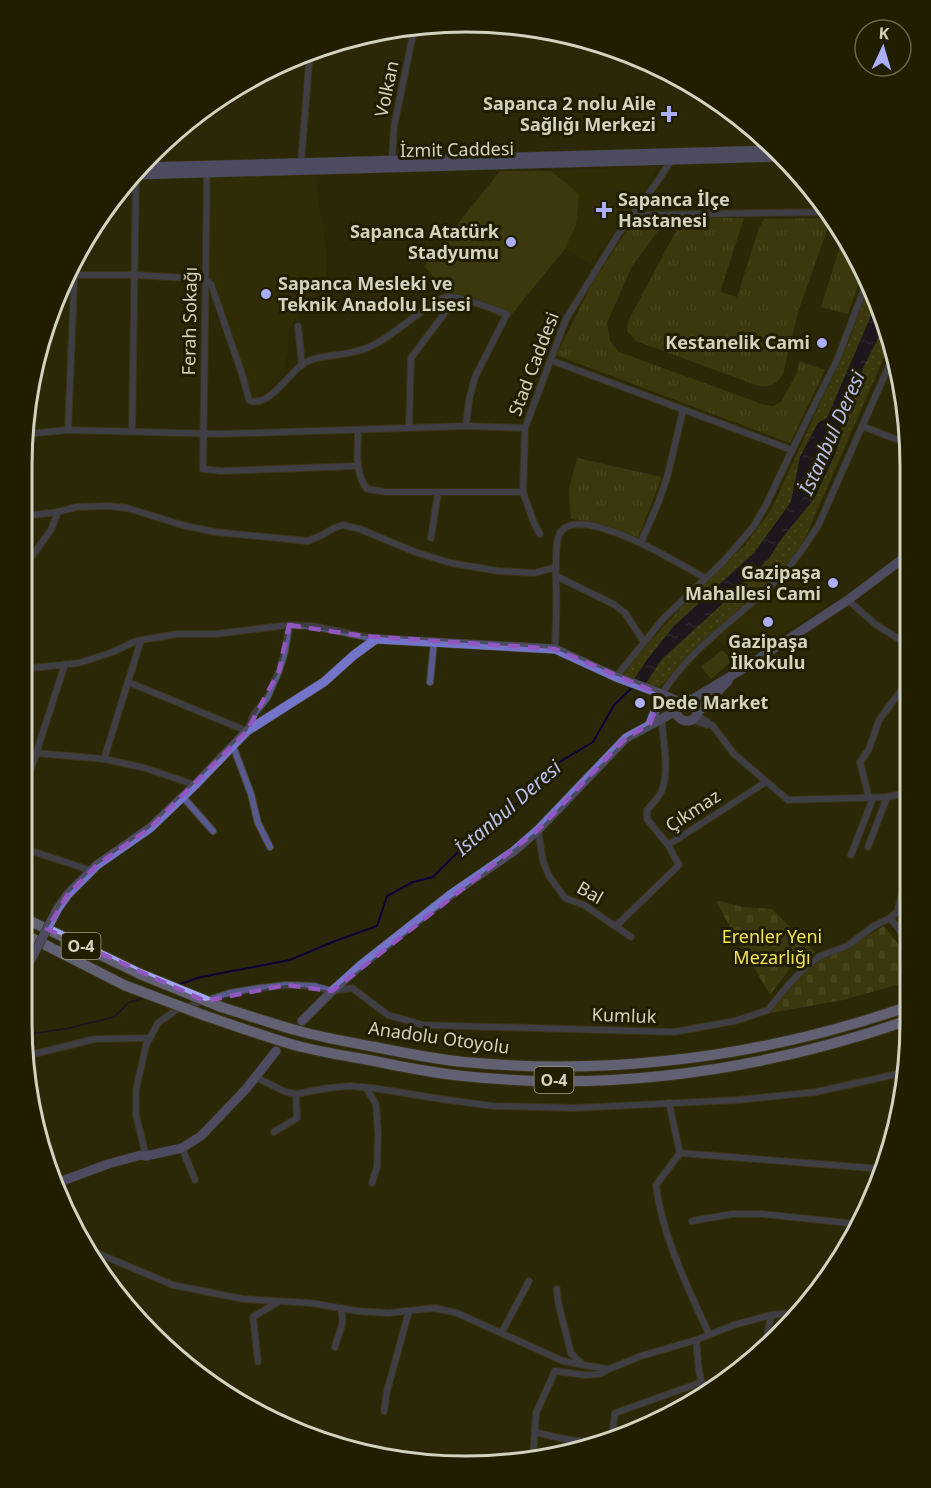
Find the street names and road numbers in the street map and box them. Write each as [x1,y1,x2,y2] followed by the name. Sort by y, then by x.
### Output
[368,59,404,119] street label: Volkan
[400,136,514,162] street label: İzmit Caddesi
[176,266,202,376] street label: Ferah Sokağı
[502,308,564,419] street label: Stad Caddesi
[660,783,725,837] street label: Çıkmaz
[573,875,608,909] street label: Bal
[62,933,100,959] road number: O-4
[591,1002,657,1028] street label: Kumluk
[367,1015,511,1059] street label: Anadolu Otoyolu
[534,1067,574,1093] road number: O-4

